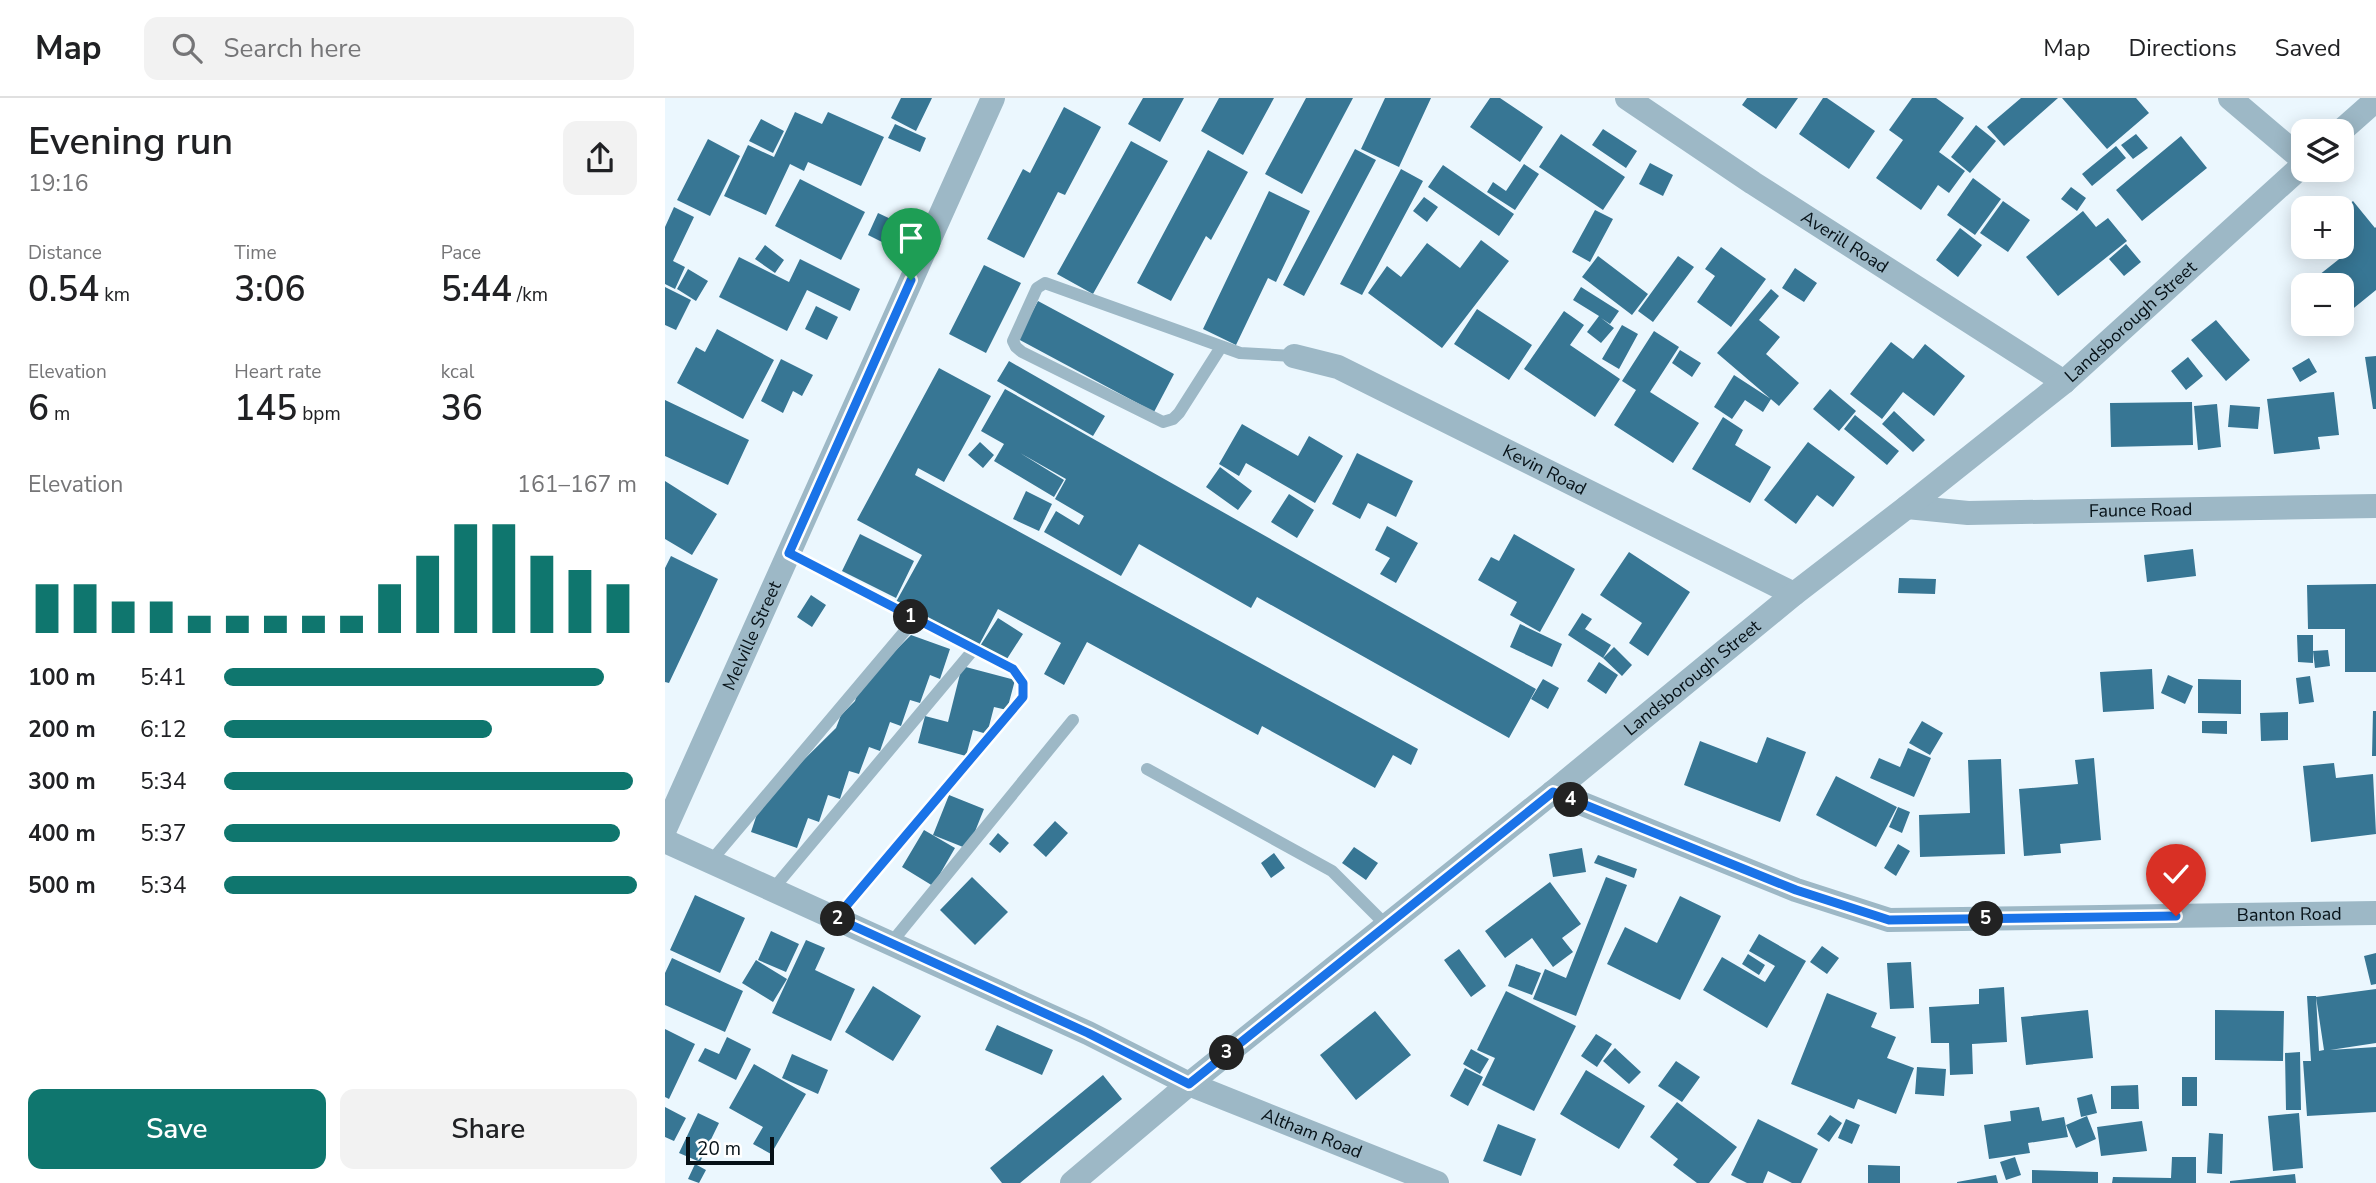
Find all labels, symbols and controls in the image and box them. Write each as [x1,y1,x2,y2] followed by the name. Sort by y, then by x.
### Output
[144,17,634,80] search box
[35,26,102,71] text: Map
[168,29,206,67] icon: search
[224,31,361,66] text: Search here
[2043,32,2090,64] text: Map
[2128,32,2237,64] text: Directions
[2275,32,2341,64] text: Saved
[28,116,233,167] text: Evening run
[2291,119,2354,336] map controls
[2291,119,2354,182] button: layers
[563,121,637,195] button: share
[28,168,88,199] text: 19:16
[2291,196,2354,259] button: +
[1797,205,1893,279] street label: Averill Road
[881,208,941,280] pin
[892,219,930,257] icon: arrive
[28,240,102,266] text: Distance
[234,240,277,266] text: Time
[441,240,481,266] text: Pace
[2059,255,2202,388] street label: Landsborough Street
[28,266,99,313] text: 0.54
[234,266,306,313] text: 3:06
[441,266,512,313] text: 5:44
[2291,273,2354,336] button: −
[99,282,130,308] text: km
[512,282,548,308] text: /km
[28,359,107,385] text: Elevation
[234,359,321,385] text: Heart rate
[441,359,474,385] text: kcal
[28,385,49,432] text: 6
[234,385,297,432] text: 145
[441,385,483,432] text: 36
[49,401,70,427] text: m
[297,401,341,427] text: bpm
[1499,439,1590,501] street label: Kevin Road
[28,469,123,500] text: Elevation
[517,469,637,500] text: 161–167 m
[2089,497,2193,523] street label: Faunce Road
[717,576,787,694] street label: Melville Street
[894,600,929,634] pin: 1
[905,603,916,629] text: 1
[1619,614,1766,741] street label: Landsborough Street
[28,662,96,693] text: 100 m
[140,662,187,693] text: 5:41
[28,714,96,745] text: 200 m
[140,714,187,745] text: 6:12
[28,766,96,797] text: 300 m
[140,766,187,797] text: 5:34
[1553,782,1588,818] pin: 4
[1565,786,1576,812] text: 4
[28,818,96,849] text: 400 m
[140,818,187,849] text: 5:37
[2146,844,2206,916] pin
[2157,855,2195,893] icon: check
[28,870,96,901] text: 500 m
[140,870,187,901] text: 5:34
[2237,901,2342,927] street label: Banton Road
[821,902,855,936] pin: 2
[1969,902,2003,936] pin: 5
[832,905,843,931] text: 2
[1980,905,1991,931] text: 5
[1209,1035,1245,1070] pin: 3
[1221,1039,1232,1065] text: 3
[28,1089,326,1169] button: Save
[340,1089,637,1169] button: Share
[1258,1102,1366,1164] street label: Altham Road
[686,1134,773,1166] scale bar
[697,1136,741,1162] text: 20 m

